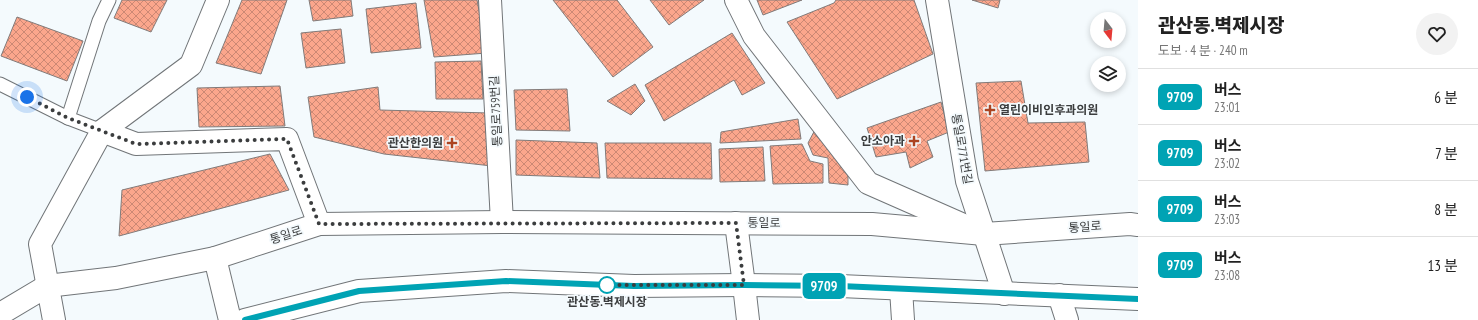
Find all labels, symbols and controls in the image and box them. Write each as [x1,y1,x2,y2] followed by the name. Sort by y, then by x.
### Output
[1090,12,1126,48] north arrow
[1090,12,1126,92] map controls
[1158,13,1284,37] text: 관산동.벽제시장
[1416,13,1458,55] button: heart
[1158,42,1248,59] text: 도보 · 4 분 · 240 m
[1090,56,1126,92] button: layers
[486,75,505,147] street label: 통일로759번길
[1214,80,1242,99] text: 버스
[17,87,37,107] your location
[1167,88,1193,106] text: 9709
[1434,88,1458,107] text: 6 분
[1214,99,1240,116] text: 23:01
[999,102,1098,117] place label: 열린이비인후과의원
[984,104,996,116] marker: 열린이비인후과의원
[949,112,976,185] street label: 통일로771번길
[861,133,905,148] place label: 안소아과
[388,135,443,150] place label: 관산한의원
[908,135,920,147] marker: 안소아과
[1214,136,1242,155] text: 버스
[446,137,458,149] marker: 관산한의원
[1167,144,1193,162] text: 9709
[1435,144,1458,163] text: 7 분
[1214,155,1240,172] text: 23:02
[1214,192,1242,211] text: 버스
[1167,200,1193,218] text: 9709
[1434,200,1458,219] text: 8 분
[1214,211,1240,228] text: 23:03
[747,215,781,230] street label: 통일로
[1068,218,1102,235] street label: 통일로
[268,222,304,247] street label: 통일로
[1214,248,1242,267] text: 버스
[1167,256,1193,274] text: 9709
[1428,256,1458,275] text: 13 분
[1214,267,1240,284] text: 23:08
[796,273,852,299] line badge: 9709
[598,276,616,294] marker: 관산동.벽제시장
[811,277,837,295] text: 9709
[567,294,647,309] place label: 관산동.벽제시장

